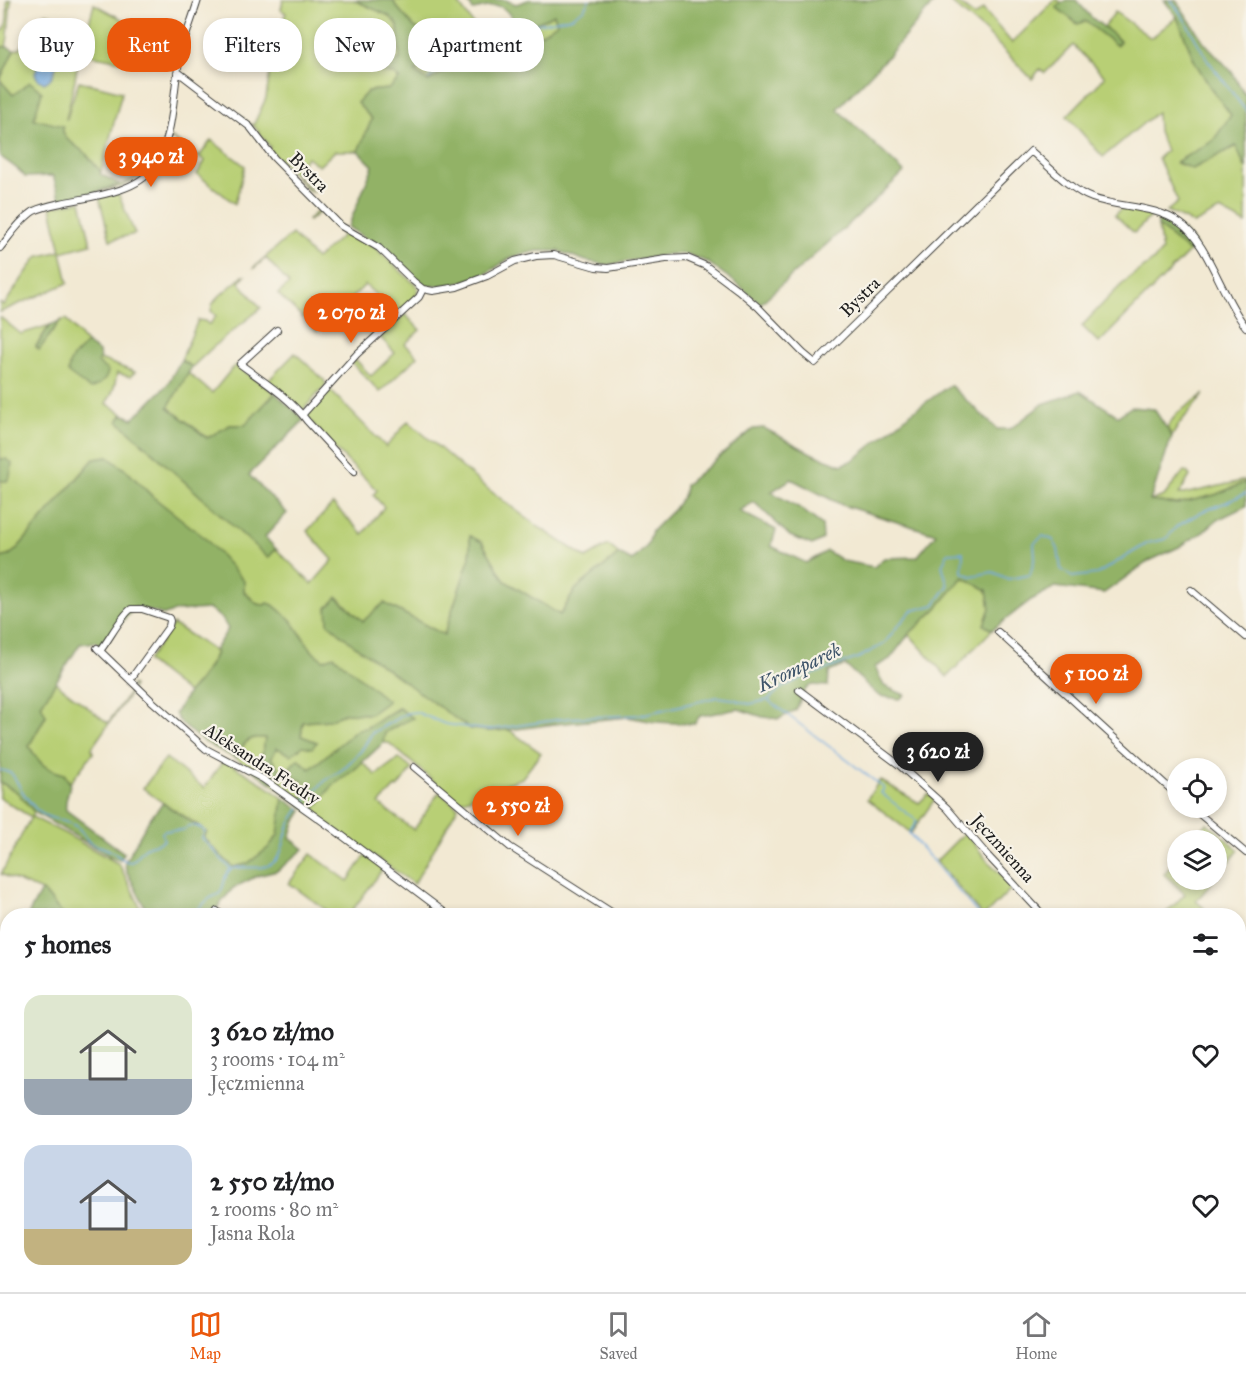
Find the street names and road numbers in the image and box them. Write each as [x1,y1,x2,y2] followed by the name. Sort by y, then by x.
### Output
[284,147,334,197] street label: Bystra
[835,272,885,322] street label: Bystra
[199,718,324,810] street label: Aleksandra Fredry
[964,808,1040,888] street label: Jęczmienna

